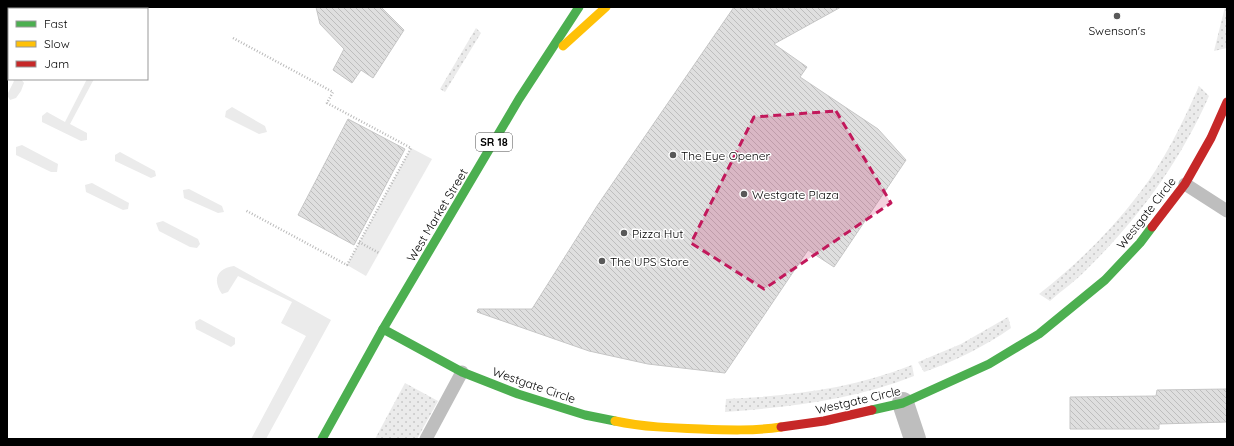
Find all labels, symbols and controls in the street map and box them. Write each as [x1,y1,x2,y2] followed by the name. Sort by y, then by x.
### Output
[8,8,148,80] legend
[1112,11,1122,21] marker: Swenson's
[44,16,68,31] text: Fast
[1088,23,1146,38] place label: Swenson's
[44,36,70,51] text: Slow
[44,56,69,71] text: Jam
[476,133,512,151] road number: SR 18
[681,148,771,163] place label: The Eye Opener
[668,150,678,160] marker: The Eye Opener
[403,166,471,264] street label: West Market Street
[1113,174,1179,252] street label: Westgate Circle
[752,187,839,202] place label: Westgate Plaza
[739,189,749,199] marker: Westgate Plaza
[632,226,683,241] place label: Pizza Hut
[619,228,629,238] marker: Pizza Hut
[610,254,689,269] place label: The UPS Store
[597,256,607,266] marker: The UPS Store
[490,364,578,406] street label: Westgate Circle
[814,383,902,417] street label: Westgate Circle

